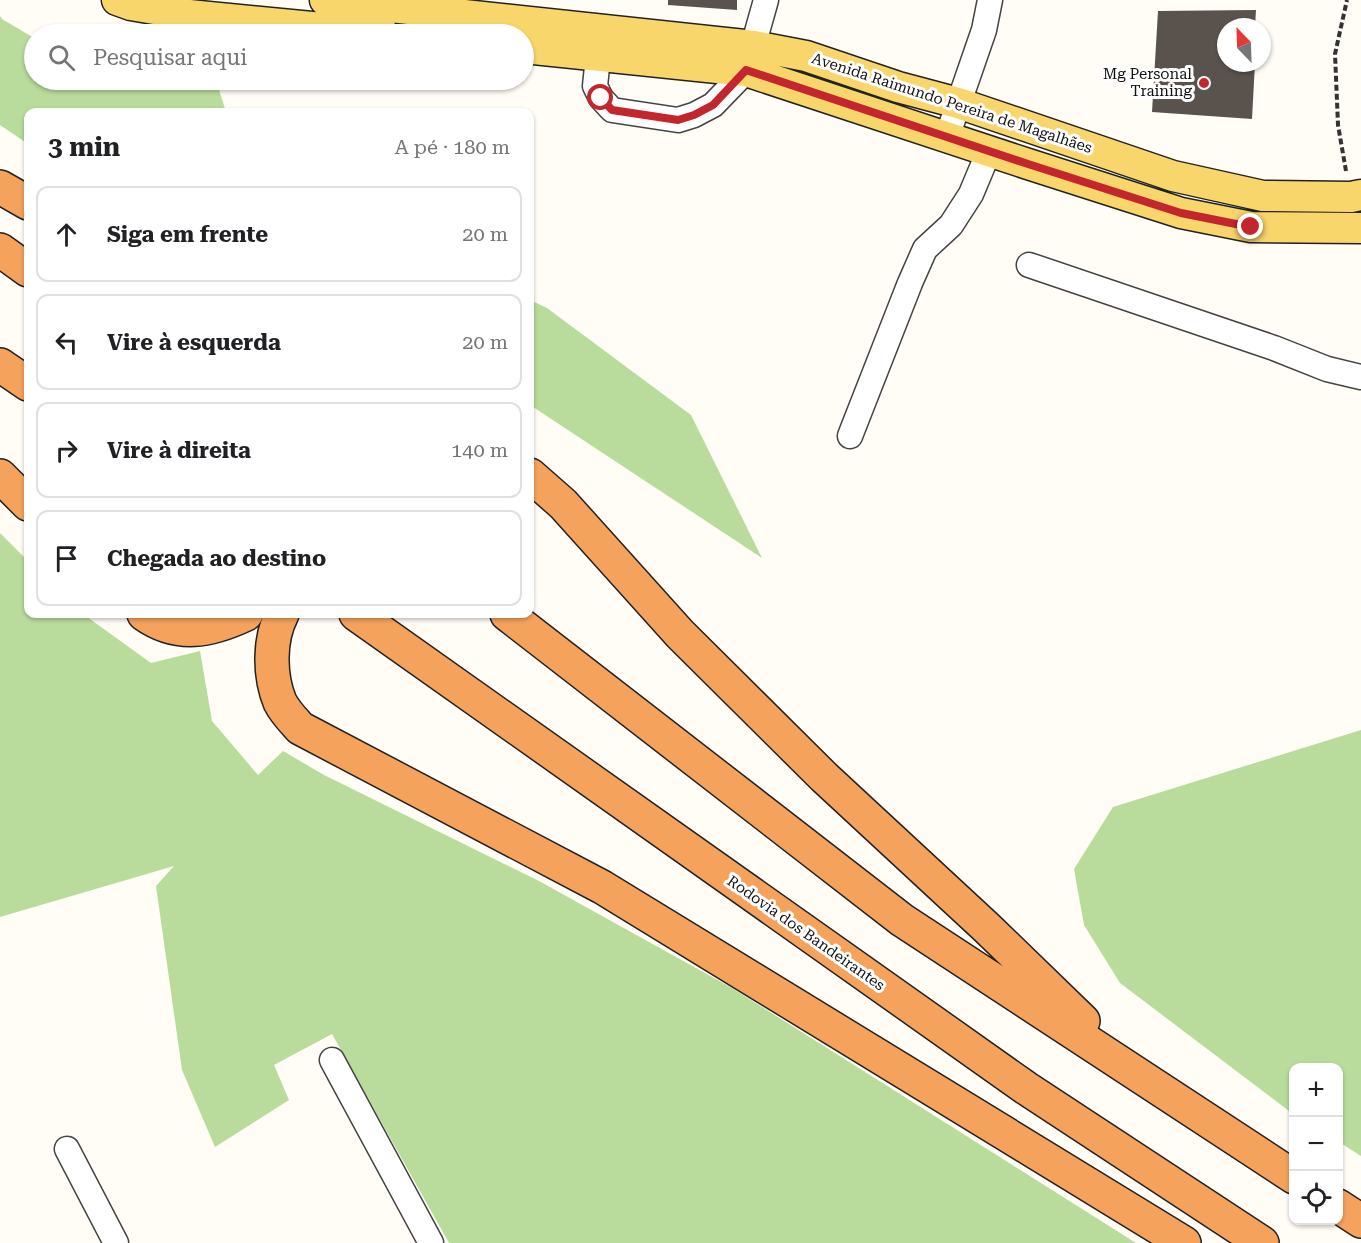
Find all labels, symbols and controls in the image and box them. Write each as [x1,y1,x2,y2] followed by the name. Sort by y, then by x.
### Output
[1217,18,1271,72] north arrow
[24,24,534,90] search box
[45,41,78,74] icon: search
[93,45,247,70] text: Pesquisar aqui
[810,49,1094,157] street label: Avenida Raimundo Pereira de Magalhães
[1103,65,1192,100] place label: Mg Personal Training
[1197,76,1211,90] marker: Mg Personal Training
[587,84,613,110] route start
[48,132,120,162] text: 3 min
[395,135,510,159] text: A pé · 180 m
[1237,213,1263,239] route end
[50,218,83,251] icon: ahead
[107,222,268,247] text: Siga em frente
[462,222,508,246] text: 20 m
[50,326,83,359] icon: left
[107,330,281,355] text: Vire à esquerda
[462,330,508,354] text: 20 m
[50,434,83,467] icon: right
[107,438,251,463] text: Vire à direita
[451,438,508,462] text: 140 m
[50,542,83,575] icon: arrive
[107,546,326,571] text: Chegada ao destino
[724,872,888,994] street label: Rodovia dos Bandeirantes
[1289,1063,1343,1225] map controls
[1289,1063,1343,1117] button: +
[1289,1117,1343,1171] button: −
[1289,1171,1343,1225] button: locate

